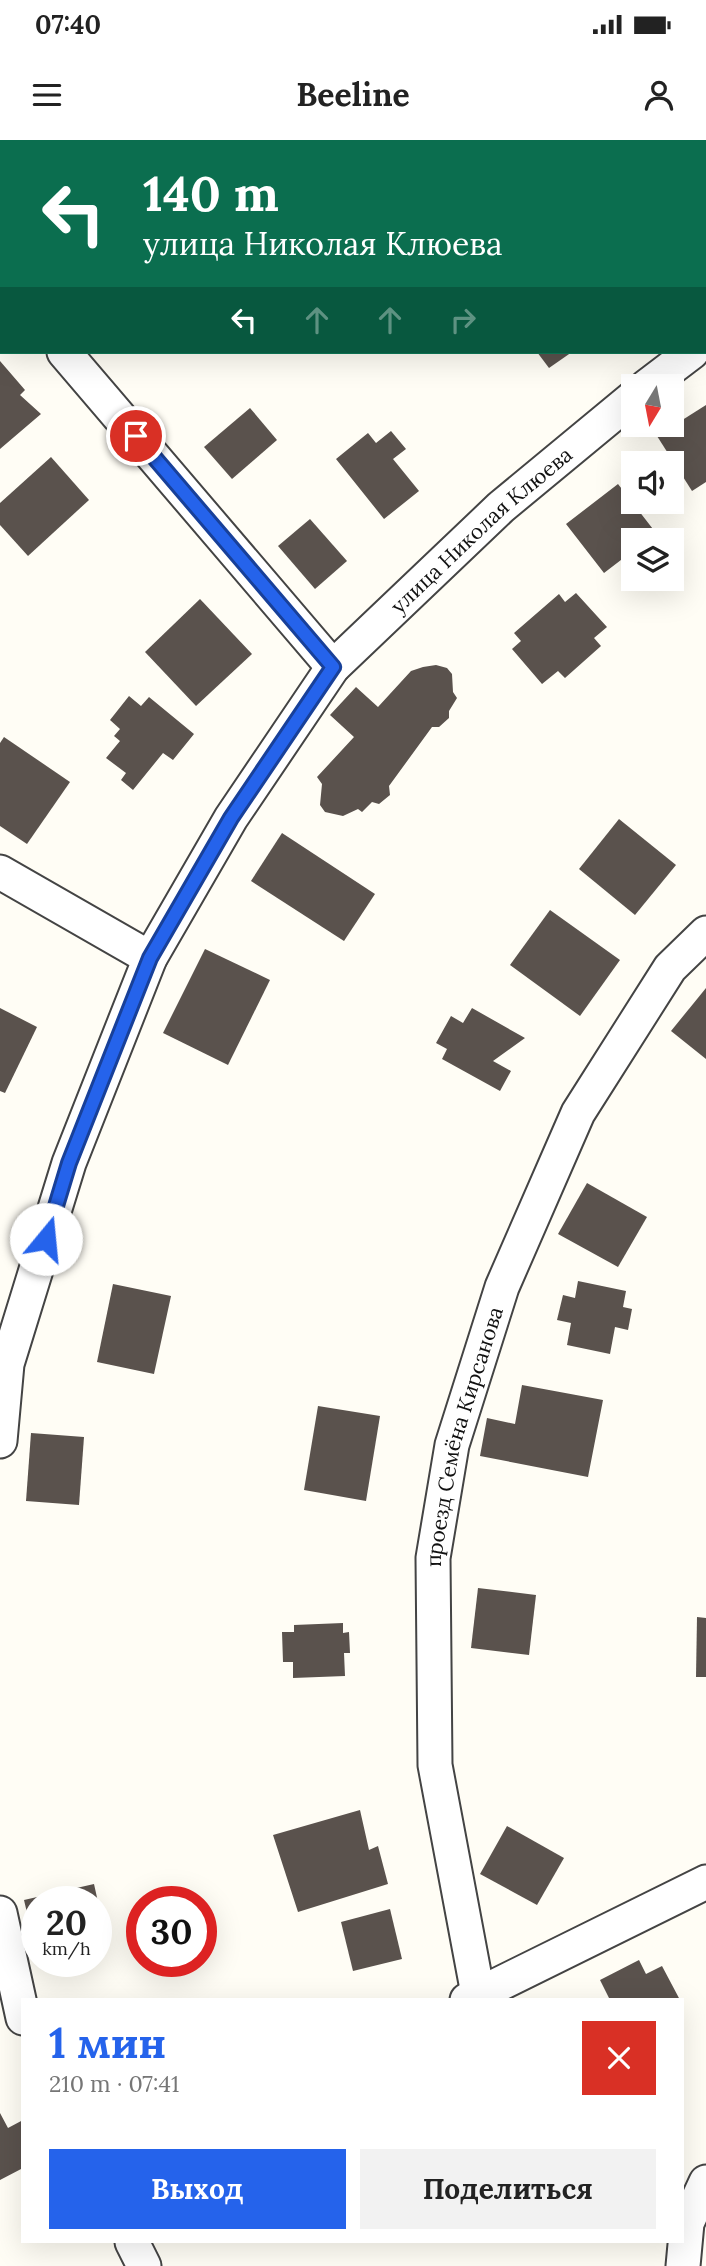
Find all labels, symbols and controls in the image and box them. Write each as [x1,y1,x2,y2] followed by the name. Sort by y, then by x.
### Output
[35,8,101,41] text: 07:40
[296,74,410,115] text: Beeline
[28,76,66,114] icon: menu
[640,76,678,114] icon: person
[143,162,279,224] text: 140 m
[28,168,119,259] icon: left
[143,223,503,264] text: улица Николая Клюева
[225,301,263,339] icon: left
[298,301,336,339] icon: ahead
[371,301,409,339] icon: ahead
[444,301,482,339] icon: right
[621,374,684,438] north arrow
[621,374,684,591] map controls
[106,406,166,466] pin
[117,417,155,455] icon: arrive
[384,440,578,619] street label: улица Николая Клюева
[621,451,684,514] button: sound
[621,528,684,591] button: layers
[9,1202,83,1276] position arrow
[419,1303,509,1567] street label: проезд Семёна Кирсанова
[126,1886,217,1977] speed limit sign: 30
[46,1900,87,1945] text: 20
[42,1937,91,1960] text: km/h
[49,2016,166,2070] text: 1 мин
[582,2021,656,2095] button: close
[49,2069,179,2098] text: 210 m · 07:41
[49,2149,346,2229] button: Выход
[360,2149,656,2229] button: Поделиться

